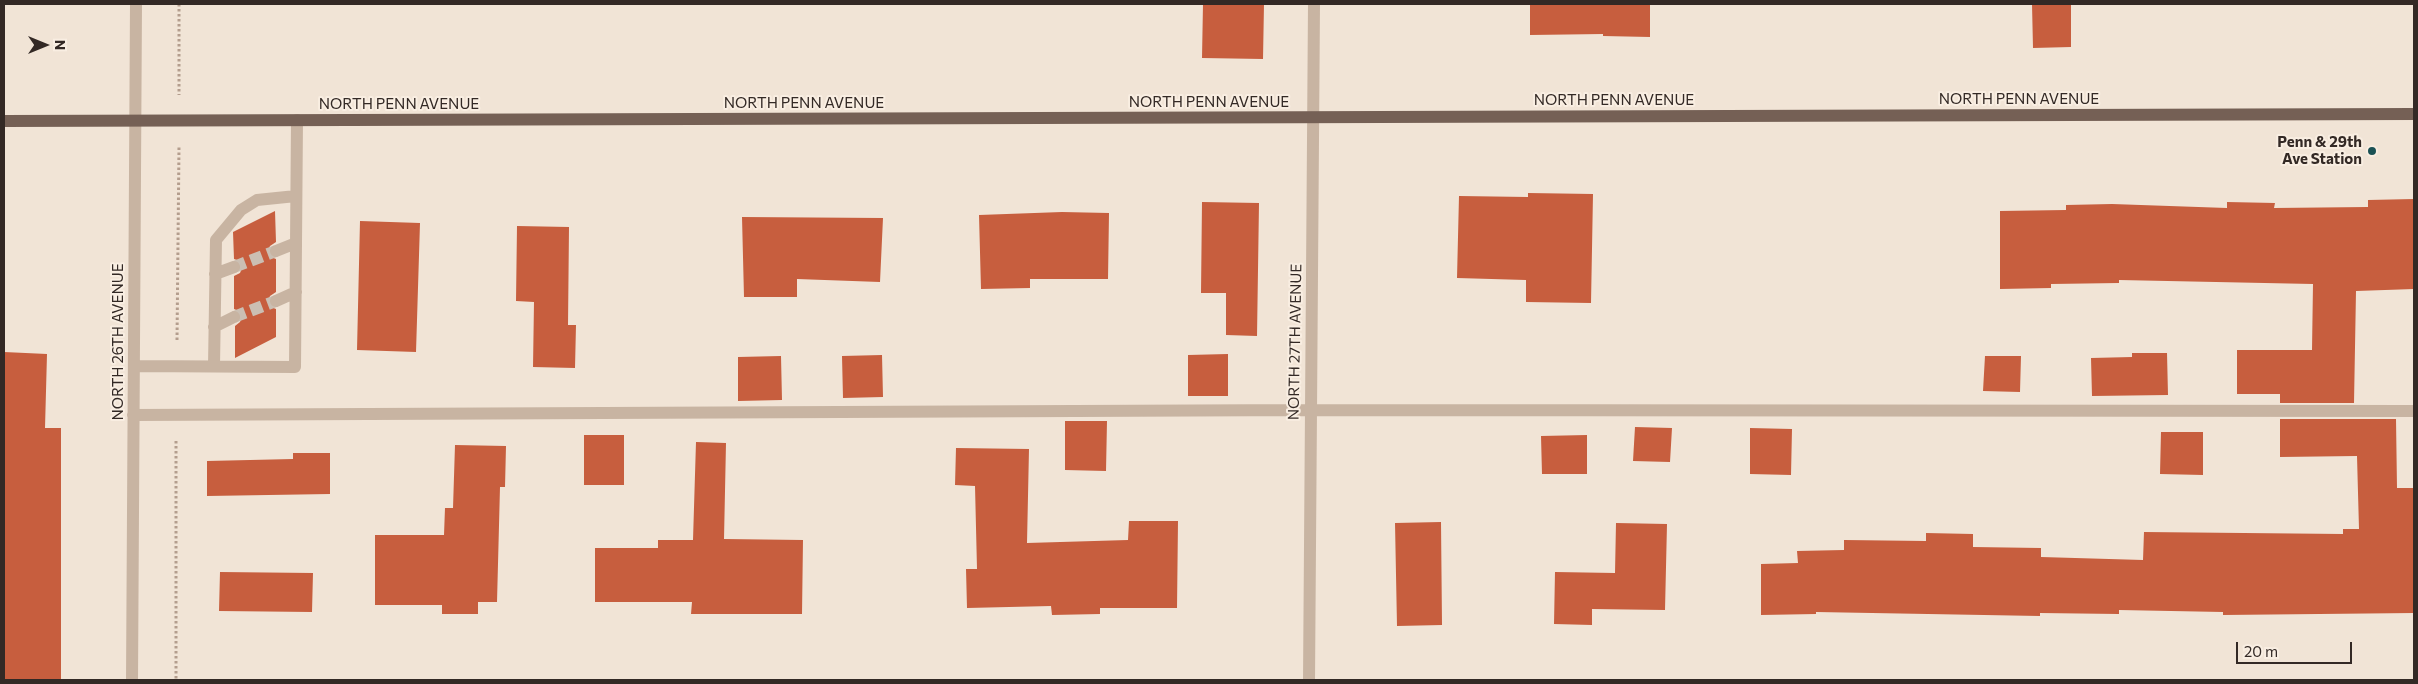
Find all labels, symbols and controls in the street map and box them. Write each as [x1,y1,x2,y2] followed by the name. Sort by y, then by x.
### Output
[20,20,70,70] north arrow
[52,40,69,50] text: N
[1939,90,2099,108] street label: NORTH PENN AVENUE
[1534,91,1694,109] street label: NORTH PENN AVENUE
[1129,93,1289,111] street label: NORTH PENN AVENUE
[724,94,884,112] street label: NORTH PENN AVENUE
[319,95,479,113] street label: NORTH PENN AVENUE
[2277,133,2362,168] place label: Penn & 29th Ave Station
[2366,145,2378,157] marker: Penn & 29th Ave Station
[109,263,127,421] street label: NORTH 26TH AVENUE
[1285,264,1305,420] street label: NORTH 27TH AVENUE
[2238,632,2354,664] scale bar
[2244,642,2278,660] text: 20 m

